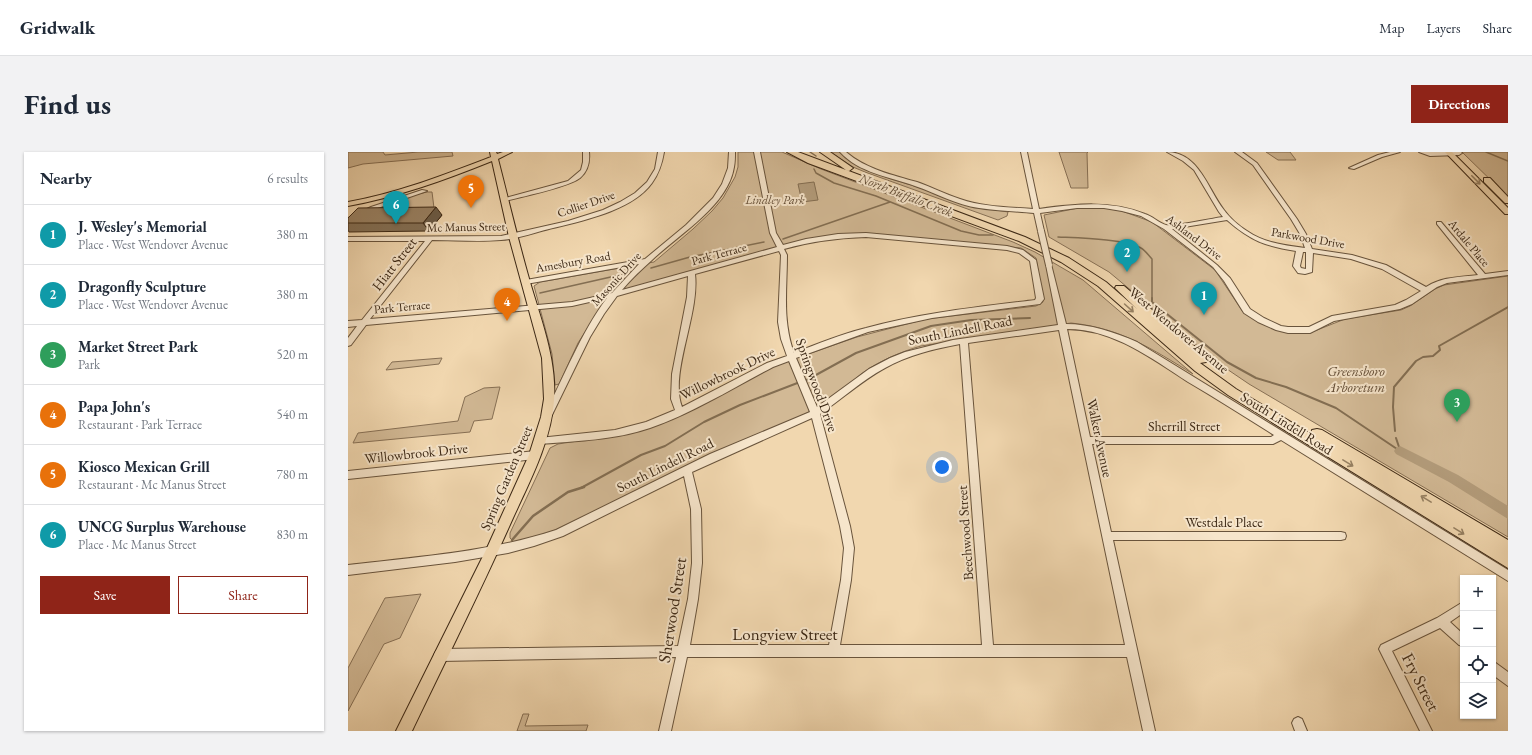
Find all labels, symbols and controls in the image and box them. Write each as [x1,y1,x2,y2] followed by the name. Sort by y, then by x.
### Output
[20,15,95,40] text: Gridwalk
[1379,19,1404,37] text: Map
[1426,19,1461,37] text: Layers
[1483,19,1512,37] text: Share
[1411,85,1508,123] button: Directions
[24,86,111,122] text: Find us
[40,167,92,189] text: Nearby
[856,169,955,221] water label: North Buffalo Creek
[267,170,308,187] text: 6 results
[458,175,484,208] pin: 5
[1471,175,1481,185] one-way arrow
[555,187,617,221] street label: Collier Drive
[383,191,409,224] pin: 6
[744,192,805,208] park label: Lindley Park
[1162,210,1226,264] street label: Ashland Drive
[1444,215,1494,270] street label: Ardale Place
[78,217,207,236] text: J. Wesley's Memorial
[427,218,506,236] street label: Mc Manus Street
[1270,224,1346,252] street label: Parkwood Drive
[50,226,56,243] text: 1
[277,226,308,243] text: 380 m
[368,233,421,294] street label: Hiatt Street
[78,236,228,253] text: Place · West Wendover Avenue
[690,239,749,269] street label: Park Terrace
[1114,239,1140,272] pin: 2
[533,247,612,277] street label: Amesbury Road
[588,248,645,309] street label: Masonic Drive
[78,277,206,296] text: Dragonfly Sculpture
[1191,282,1217,315] pin: 1
[1125,283,1233,378] street label: West Wendover Avenue
[50,286,56,303] text: 2
[277,286,308,303] text: 380 m
[494,288,520,321] pin: 4
[78,296,228,313] text: Place · West Wendover Avenue
[373,297,431,317] street label: Park Terrace
[1123,303,1134,312] one-way arrow
[906,311,1014,349] street label: South Lindell Road
[792,336,842,435] street label: Springwood Drive
[78,337,198,356] text: Market Street Park
[676,342,778,404] street label: Willowbrook Drive
[50,346,56,363] text: 3
[277,346,308,363] text: 520 m
[78,356,100,373] text: Park
[1326,362,1386,396] park label: Greensboro Arboretum
[1237,387,1337,459] street label: South Lindell Road
[1444,389,1470,422] pin: 3
[78,397,150,416] text: Papa John's
[1083,397,1117,480] street label: Walker Avenue
[50,406,56,423] text: 4
[277,406,308,423] text: 540 m
[78,416,202,433] text: Restaurant · Park Terrace
[1148,417,1221,435] street label: Sherrill Street
[476,422,536,533] street label: Spring Garden Street
[614,433,717,496] street label: South Lindell Road
[363,439,469,467] street label: Willowbrook Drive
[78,457,210,476] text: Kiosco Mexican Grill
[932,457,952,477] your location
[1342,460,1354,468] one-way arrow
[50,466,56,483] text: 5
[277,466,308,483] text: 780 m
[78,476,226,493] text: Restaurant · Mc Manus Street
[953,484,977,581] street label: Beechwood Street
[1421,495,1433,503] one-way arrow
[1185,513,1263,531] street label: Westdale Place
[78,517,246,536] text: UNCG Surplus Warehouse
[50,526,56,543] text: 6
[277,526,308,543] text: 830 m
[1453,528,1465,536] one-way arrow
[78,536,196,553] text: Place · Mc Manus Street
[653,555,691,664] street label: Sherwood Street
[1460,575,1496,719] map controls
[1460,575,1496,611] button: +
[40,576,170,614] button: Save
[178,576,308,614] button: Share
[1460,611,1496,647] button: −
[732,623,838,645] street label: Longview Street
[1460,647,1496,683] button: locate
[1397,649,1445,715] street label: Fry Street
[1460,683,1496,719] button: layers

